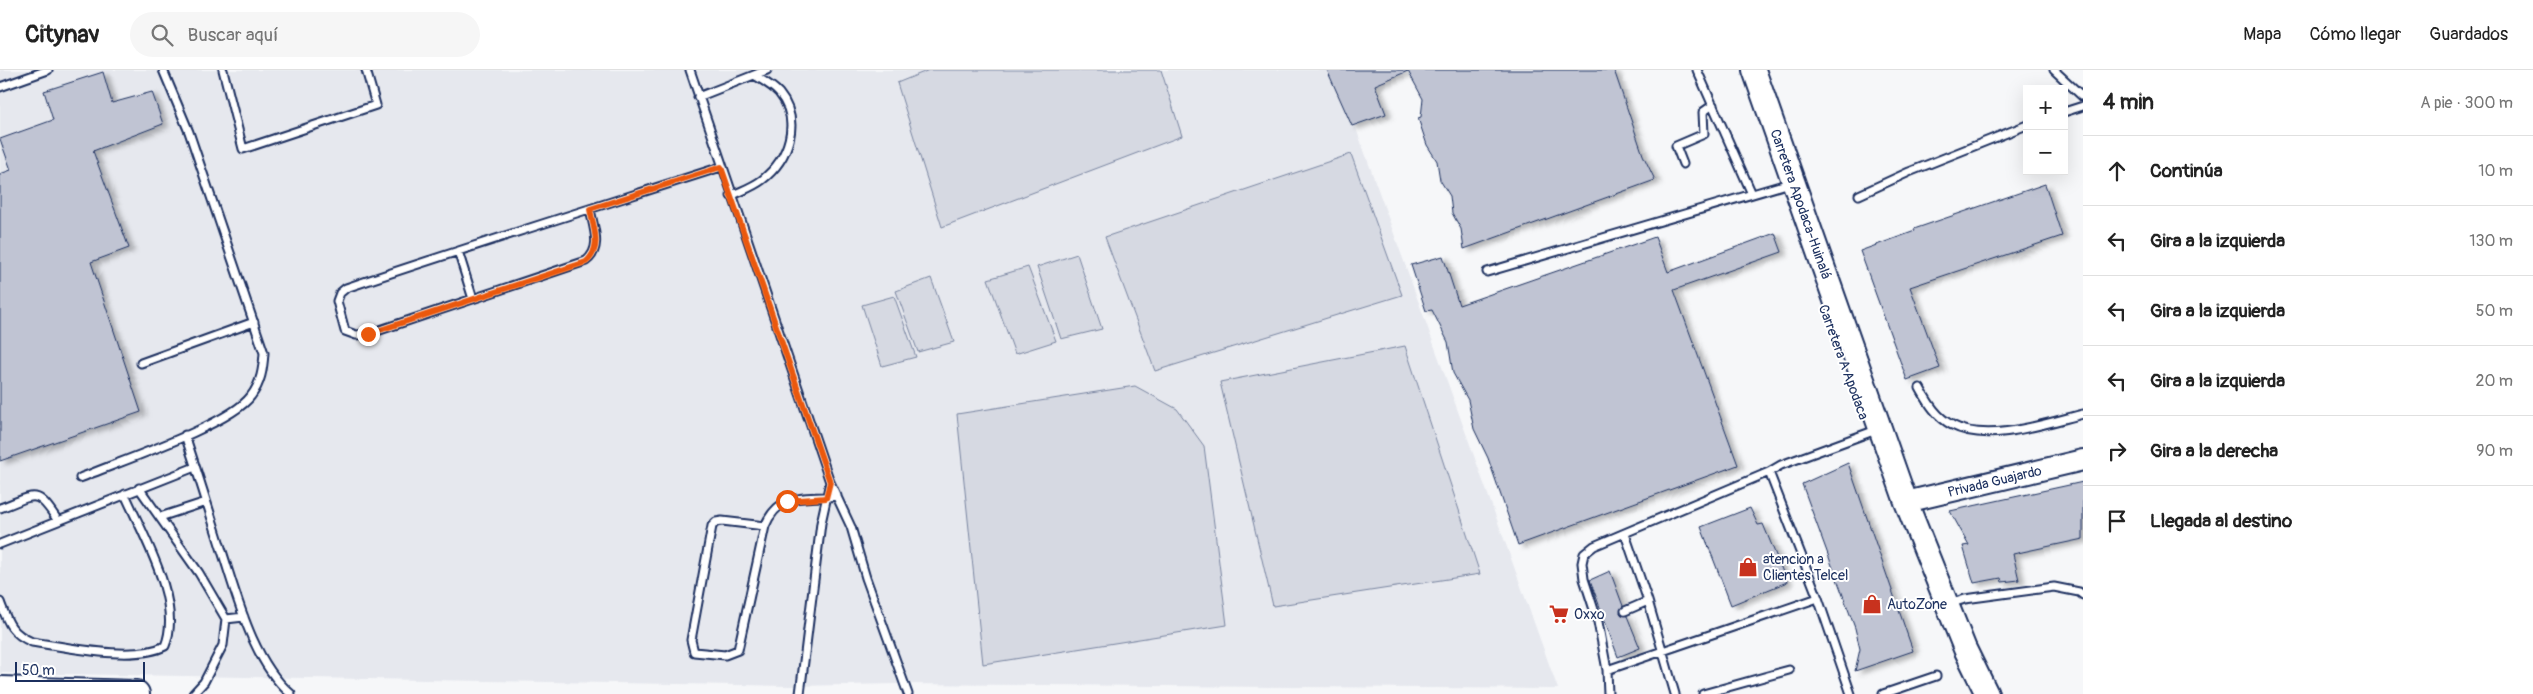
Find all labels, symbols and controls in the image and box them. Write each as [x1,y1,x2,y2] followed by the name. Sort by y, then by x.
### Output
[130,12,480,57] search box
[25,20,100,49] text: Citynav
[148,21,176,49] icon: search
[188,23,278,47] text: Buscar aquí
[2243,23,2281,46] text: Mapa
[2309,23,2401,46] text: Cómo llegar
[2429,23,2508,46] text: Guardados
[2023,85,2068,175] map controls
[2023,85,2068,130] button: +
[2103,89,2154,116] text: 4 min
[2420,93,2513,113] text: A pie · 300 m
[1766,127,1835,281] street label: Carretera Apodaca-Huinalá
[2023,130,2068,175] button: −
[2103,157,2131,185] icon: ahead
[2150,159,2223,183] text: Continúa
[2478,161,2513,181] text: 10 m
[2103,227,2131,255] icon: left
[2150,229,2285,253] text: Gira a la izquierda
[2469,231,2513,251] text: 130 m
[2103,297,2131,325] icon: left
[2150,299,2285,323] text: Gira a la izquierda
[2476,301,2513,321] text: 50 m
[1815,302,1872,422] street label: Carretera A Apodaca
[357,323,380,346] route end
[2103,367,2131,395] icon: left
[2150,369,2285,393] text: Gira a la izquierda
[2475,371,2513,391] text: 20 m
[2103,437,2131,465] icon: right
[2150,439,2278,463] text: Gira a la derecha
[2476,441,2513,461] text: 90 m
[1946,462,2044,501] street label: Privada Guajardo
[776,490,799,513] route start
[2103,507,2131,535] icon: arrive
[2150,509,2292,533] text: Llegada al destino
[1763,551,1848,584] place label: atencion a Clientes Telcel
[1737,556,1759,578] shop icon: atencion a Clientes Telcel
[1861,593,1883,615] shop icon: AutoZone
[1887,596,1947,613] place label: AutoZone
[1548,603,1570,625] supermarket icon: Oxxo
[1574,606,1605,623] place label: Oxxo
[15,659,145,682] scale bar
[22,662,55,679] text: 50 m

